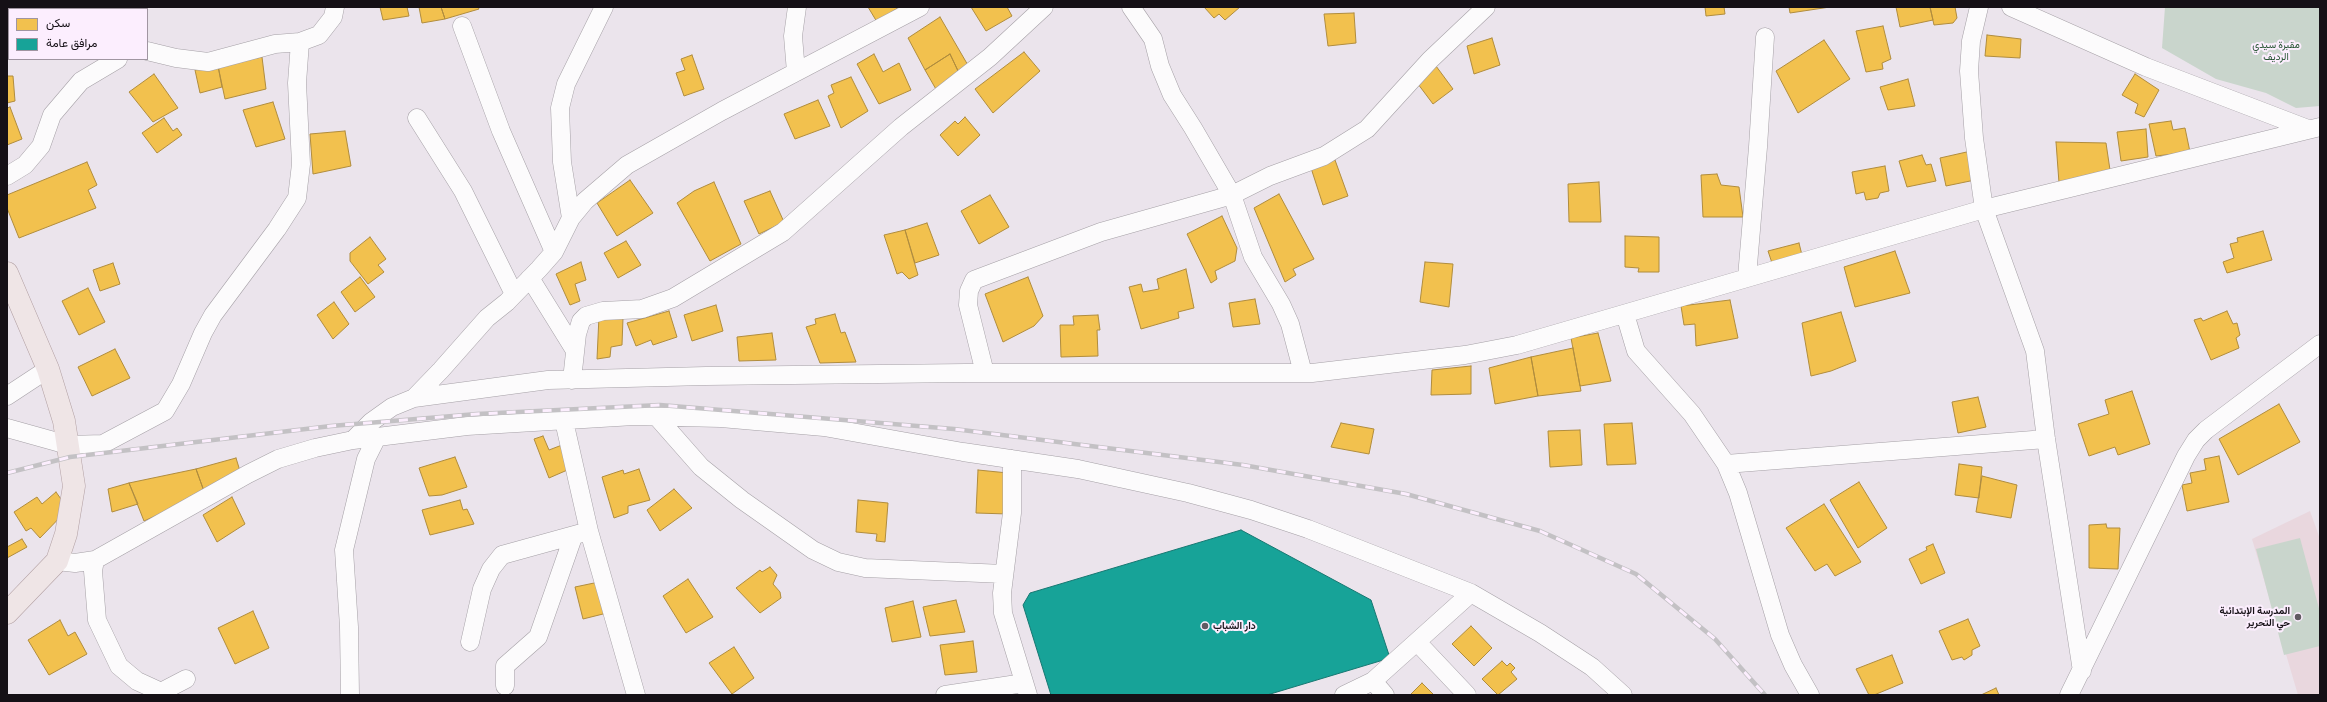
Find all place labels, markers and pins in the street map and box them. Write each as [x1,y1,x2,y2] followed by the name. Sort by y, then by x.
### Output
[2220,605,2290,628] place label: المدرسة الإبتدائية حي التحرير
[2293,612,2303,622] marker: المدرسة الإبتدائية حي التحرير
[1213,620,1256,632] place label: دار الشباب
[1200,621,1210,631] marker: دار الشباب

